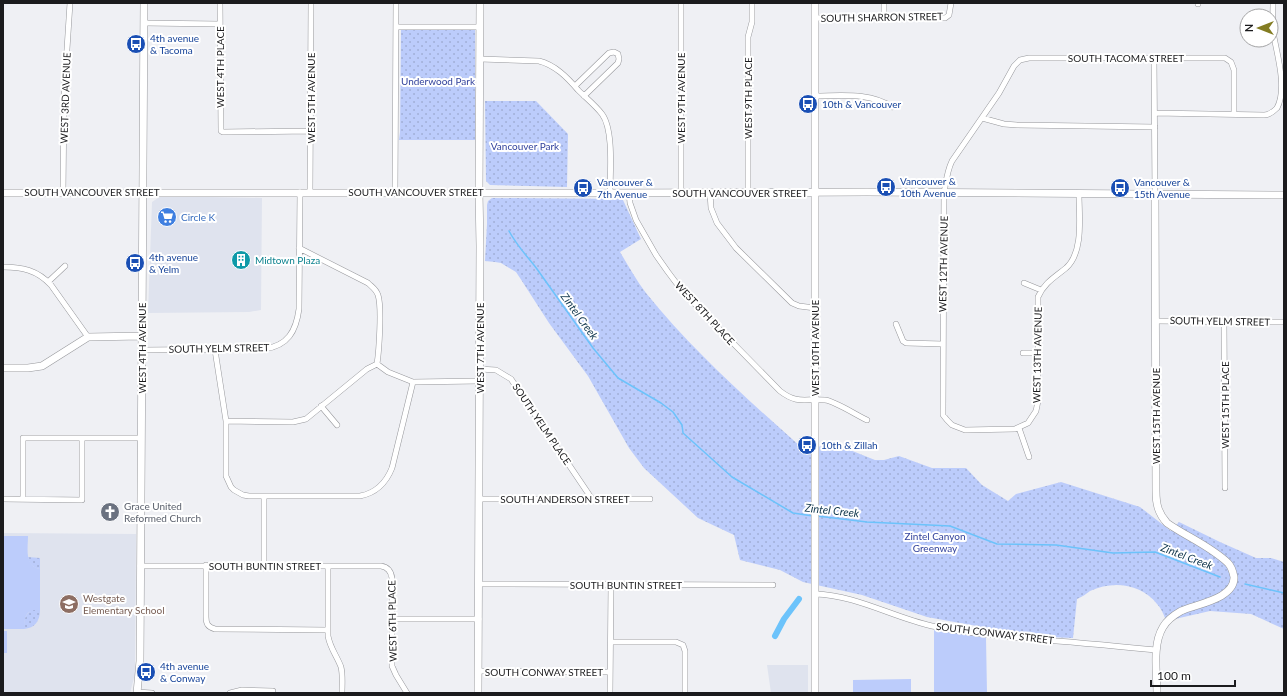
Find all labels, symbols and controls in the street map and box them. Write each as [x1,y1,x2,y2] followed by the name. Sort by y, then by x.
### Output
[1239,8,1279,48] north arrow
[821,10,943,24] street label: SOUTH SHARRON STREET
[1242,24,1255,32] text: N
[214,26,226,108] street label: WEST 4TH PLACE
[150,32,199,56] place label: 4th avenue & Tacoma
[125,33,147,55] bus stop icon: 4th avenue & Tacoma
[57,52,73,144] street label: WEST 3RD AVENUE
[305,52,317,143] street label: WEST 5TH AVENUE
[675,52,687,143] street label: WEST 9TH AVENUE
[1068,52,1184,64] street label: SOUTH TACOMA STREET
[742,57,754,139] street label: WEST 9TH PLACE
[401,75,476,87] park label: Underwood Park
[797,93,819,115] bus stop icon: 10th & Vancouver
[822,98,901,110] place label: 10th & Vancouver
[491,140,560,152] park label: Vancouver Park
[900,175,957,199] place label: Vancouver & 10th Avenue
[597,176,654,200] place label: Vancouver & 7th Avenue
[875,176,897,198] bus stop icon: Vancouver & 10th Avenue
[1134,176,1191,200] place label: Vancouver & 15th Avenue
[572,177,594,199] bus stop icon: Vancouver & 7th Avenue
[1109,177,1131,199] bus stop icon: Vancouver & 15th Avenue
[24,186,160,198] street label: SOUTH VANCOUVER STREET
[348,186,484,198] street label: SOUTH VANCOUVER STREET
[672,187,808,199] street label: SOUTH VANCOUVER STREET
[156,206,178,228] supermarket icon: Circle K
[181,211,215,223] place label: Circle K
[936,215,950,312] street label: WEST 12TH AVENUE
[230,249,252,271] building icon: Midtown Plaza
[149,251,198,275] place label: 4th avenue & Yelm
[124,252,146,274] bus stop icon: 4th avenue & Yelm
[255,254,320,266] place label: Midtown Plaza
[673,279,737,347] street label: WEST 8TH PLACE
[558,289,602,343] water label: Zintel Creek
[809,299,821,396] street label: WEST 10TH AVENUE
[136,302,148,393] street label: WEST 4TH AVENUE
[474,302,486,393] street label: WEST 7TH AVENUE
[1030,306,1044,403] street label: WEST 13TH AVENUE
[1170,314,1270,328] street label: SOUTH YELM STREET
[169,341,269,355] street label: SOUTH YELM STREET
[1219,361,1231,449] street label: WEST 15TH PLACE
[1150,367,1162,464] street label: WEST 15TH AVENUE
[510,381,574,467] street label: SOUTH YELM PLACE
[796,434,818,456] bus stop icon: 10th & Zillah
[821,439,878,451] place label: 10th & Zillah
[500,493,630,505] street label: SOUTH ANDERSON STREET
[124,500,201,524] place label: Grace United Reformed Church
[99,501,121,523] church icon: Grace United Reformed Church
[803,501,861,519] water label: Zintel Creek
[904,530,966,554] park label: Zintel Canyon Greenway
[1158,540,1216,572] water label: Zintel Creek
[209,560,321,572] street label: SOUTH BUNTIN STREET
[570,579,682,591] street label: SOUTH BUNTIN STREET
[385,580,399,662] street label: WEST 6TH PLACE
[83,592,165,616] place label: Westgate Elementary School
[58,593,80,615] school or university icon: Westgate Elementary School
[935,620,1055,646] street label: SOUTH CONWAY STREET
[160,660,209,684] place label: 4th avenue & Conway
[135,661,157,683] bus stop icon: 4th avenue & Conway
[1151,662,1235,688] scale bar
[485,666,603,678] street label: SOUTH CONWAY STREET
[1157,668,1191,683] text: 100 m

